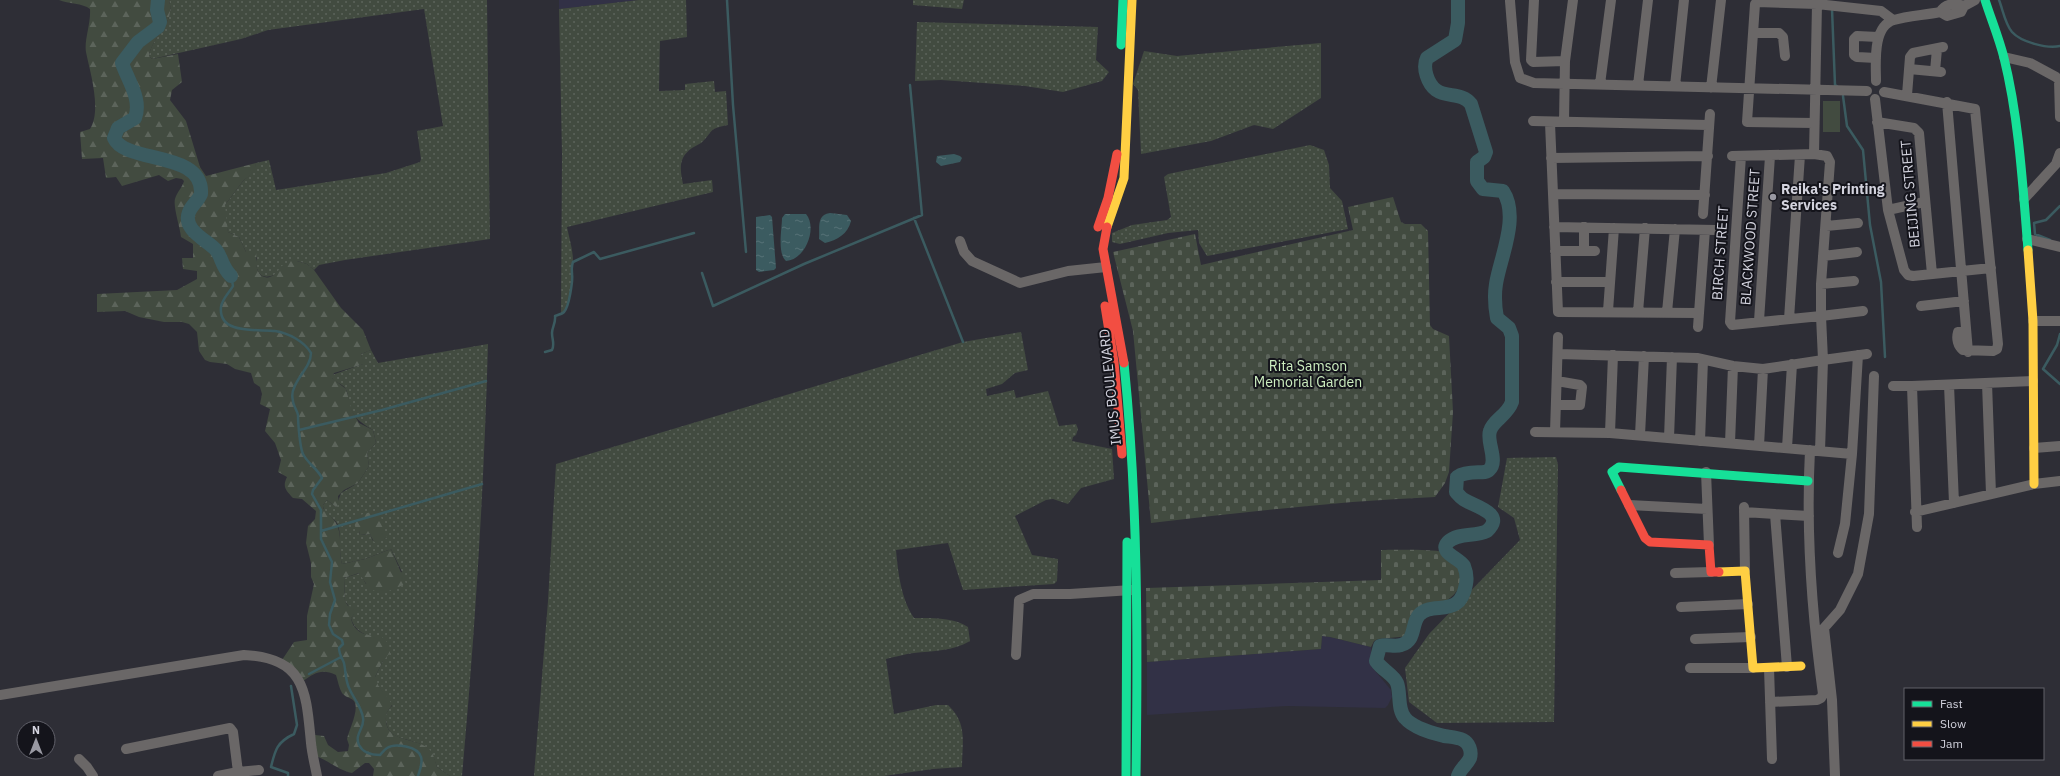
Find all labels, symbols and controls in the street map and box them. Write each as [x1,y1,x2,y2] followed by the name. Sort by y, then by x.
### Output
[1896,140,1924,248] street label: BEIJING STREET
[1736,168,1764,306] street label: BLACKWOOD STREET
[1781,180,1885,214] place label: Reika's Printing Services
[1768,192,1778,202] marker: Reika's Printing Services
[1708,205,1732,301] street label: BIRCH STREET
[1095,328,1125,446] street label: IMUS BOULEVARD
[1254,357,1362,391] park label: Rita Samson Memorial Garden
[1904,688,2044,760] legend
[1940,696,1963,711] text: Fast
[1940,716,1966,731] text: Slow
[16,720,56,760] north arrow
[32,723,40,737] text: N
[1940,736,1963,751] text: Jam

